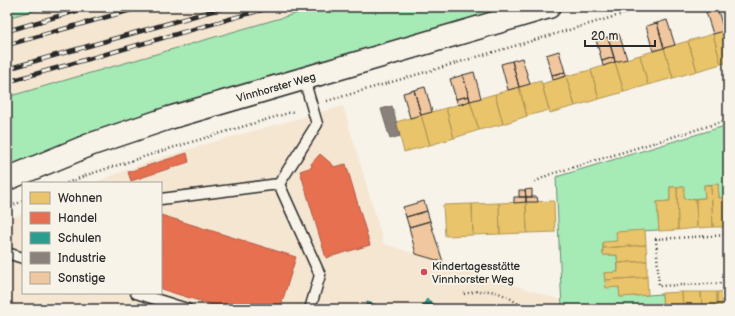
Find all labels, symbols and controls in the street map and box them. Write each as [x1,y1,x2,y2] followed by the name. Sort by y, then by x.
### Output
[585,22,655,48] scale bar
[591,29,618,44] text: 20 m
[235,70,317,105] street label: Vinnhorster Weg
[22,182,162,294] legend
[58,191,103,206] text: Wohnen
[58,211,97,226] text: Handel
[58,231,102,246] text: Schulen
[58,251,106,266] text: Industrie
[432,260,521,286] place label: Kindertagesstätte Vinnhorster Weg
[419,267,429,277] marker: Kindertagesstätte Vinnhorster Weg
[58,271,105,286] text: Sonstige

